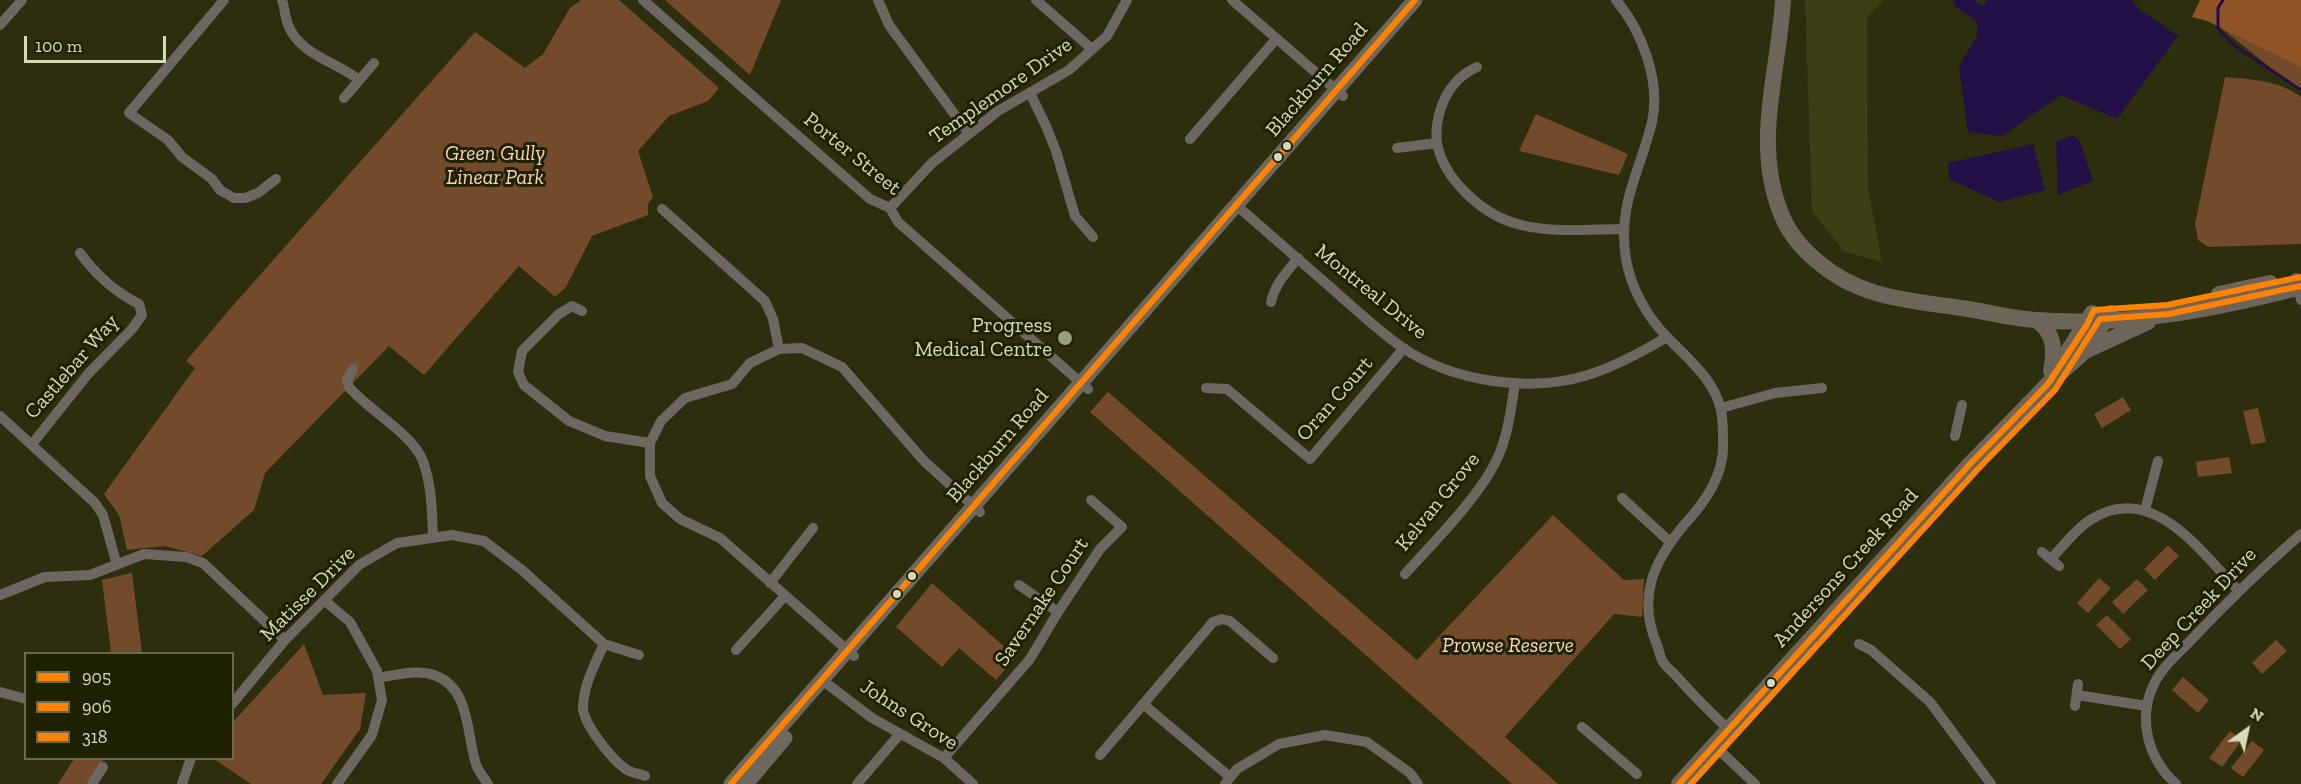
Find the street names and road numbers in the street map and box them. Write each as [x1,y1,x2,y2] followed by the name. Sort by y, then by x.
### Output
[1261,18,1373,142] street label: Blackburn Road
[925,32,1077,150] street label: Templemore Drive
[798,107,906,201] street label: Porter Street
[1310,239,1432,345] street label: Montreal Drive
[20,310,124,424] street label: Castlebar Way
[1291,352,1379,446] street label: Oran Court
[942,384,1054,508] street label: Blackburn Road
[1390,448,1486,556] street label: Kelvan Grove
[1768,483,1924,653] street label: Andersons Creek Road
[990,533,1094,671] street label: Savernake Court
[255,541,361,647] street label: Matisse Drive
[2136,543,2262,675] street label: Deep Creek Drive
[855,674,963,756] street label: Johns Grove

